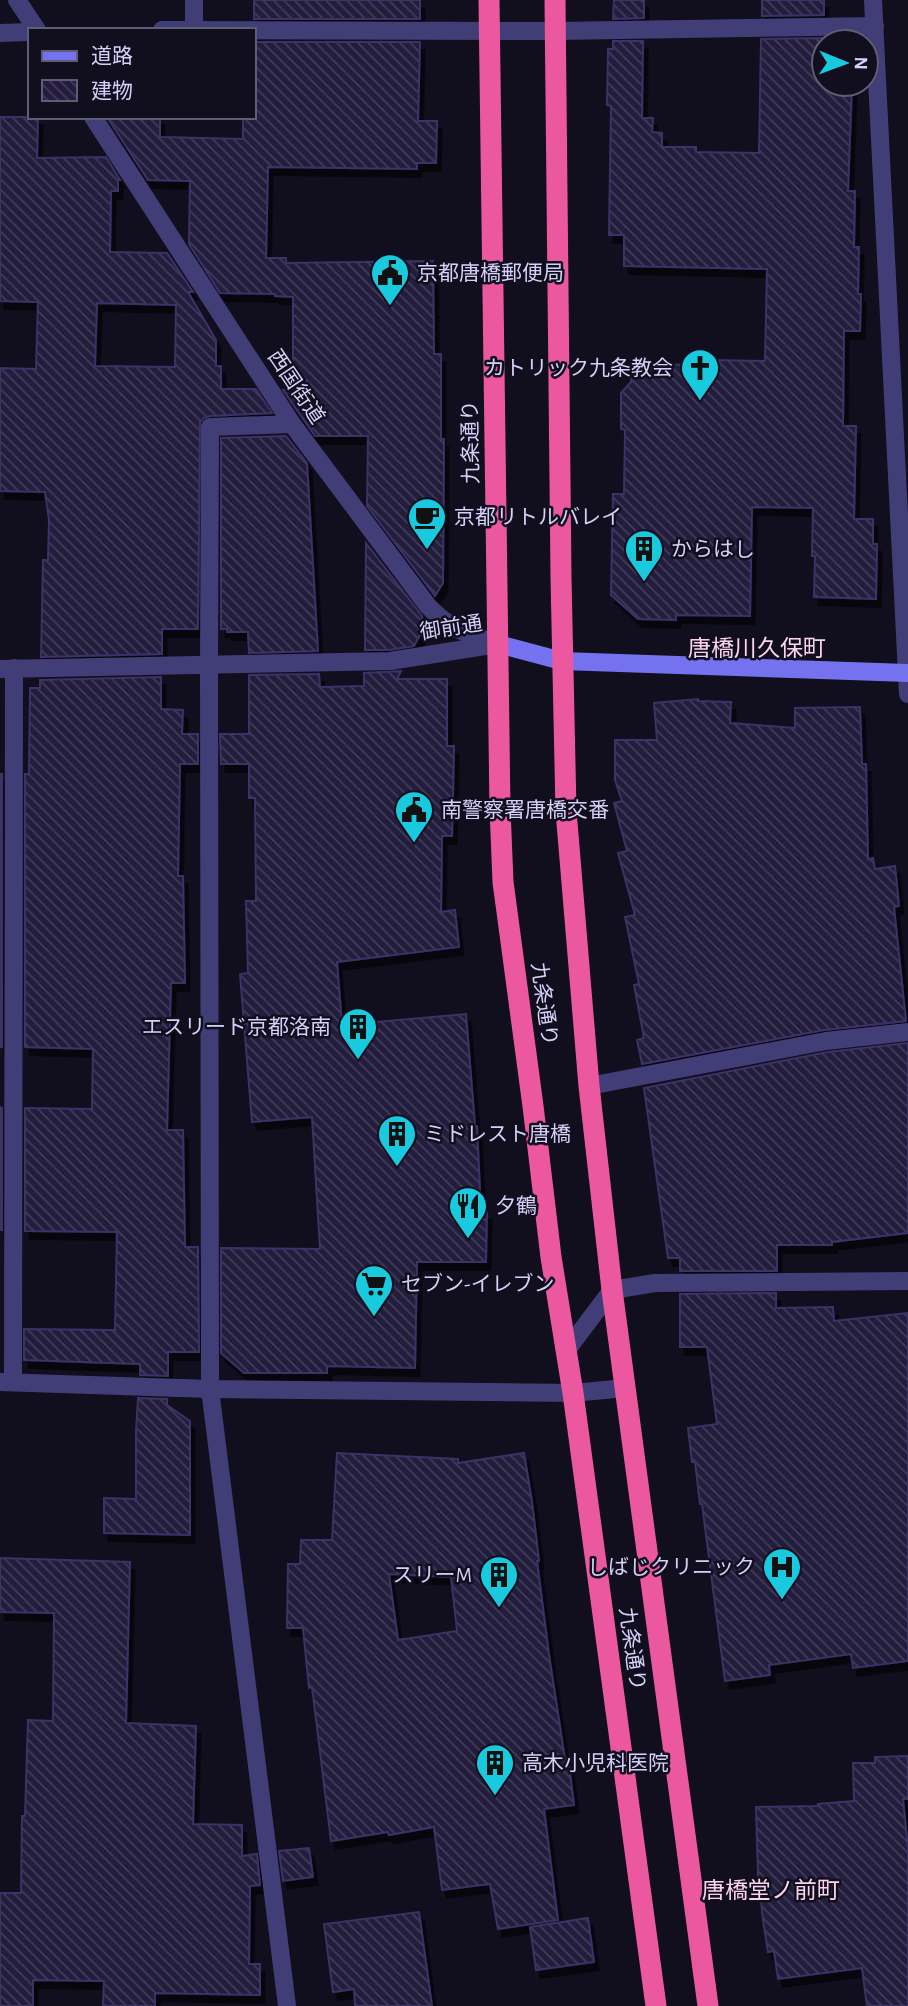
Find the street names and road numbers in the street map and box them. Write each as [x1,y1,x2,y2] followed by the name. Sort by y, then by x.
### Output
[264,346,329,428] street label: 西国街道
[459,400,482,484] street label: 九条通り
[418,612,484,643] street label: 御前通
[528,961,561,1047] street label: 九条通り
[616,1606,649,1692] street label: 九条通り

